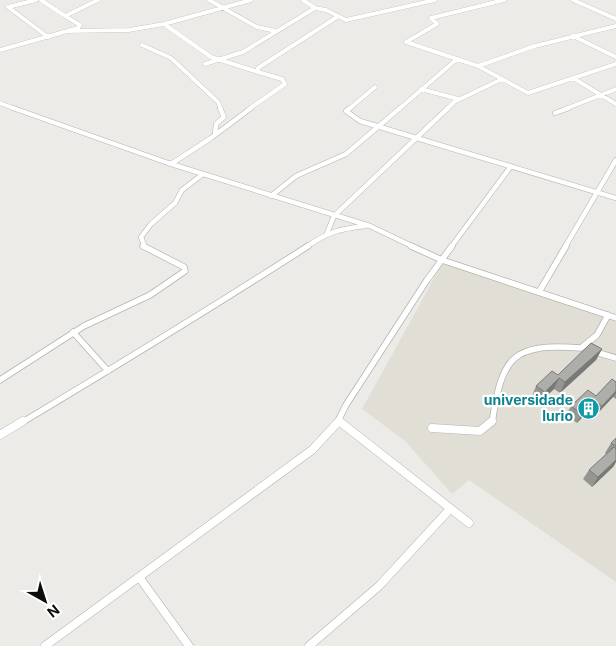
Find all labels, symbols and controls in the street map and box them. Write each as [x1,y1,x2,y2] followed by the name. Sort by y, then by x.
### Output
[484,391,573,424] place label: universidade lurio
[577,396,601,420] building icon: universidade lurio
[20,576,70,626] north arrow
[44,602,63,621] text: N

